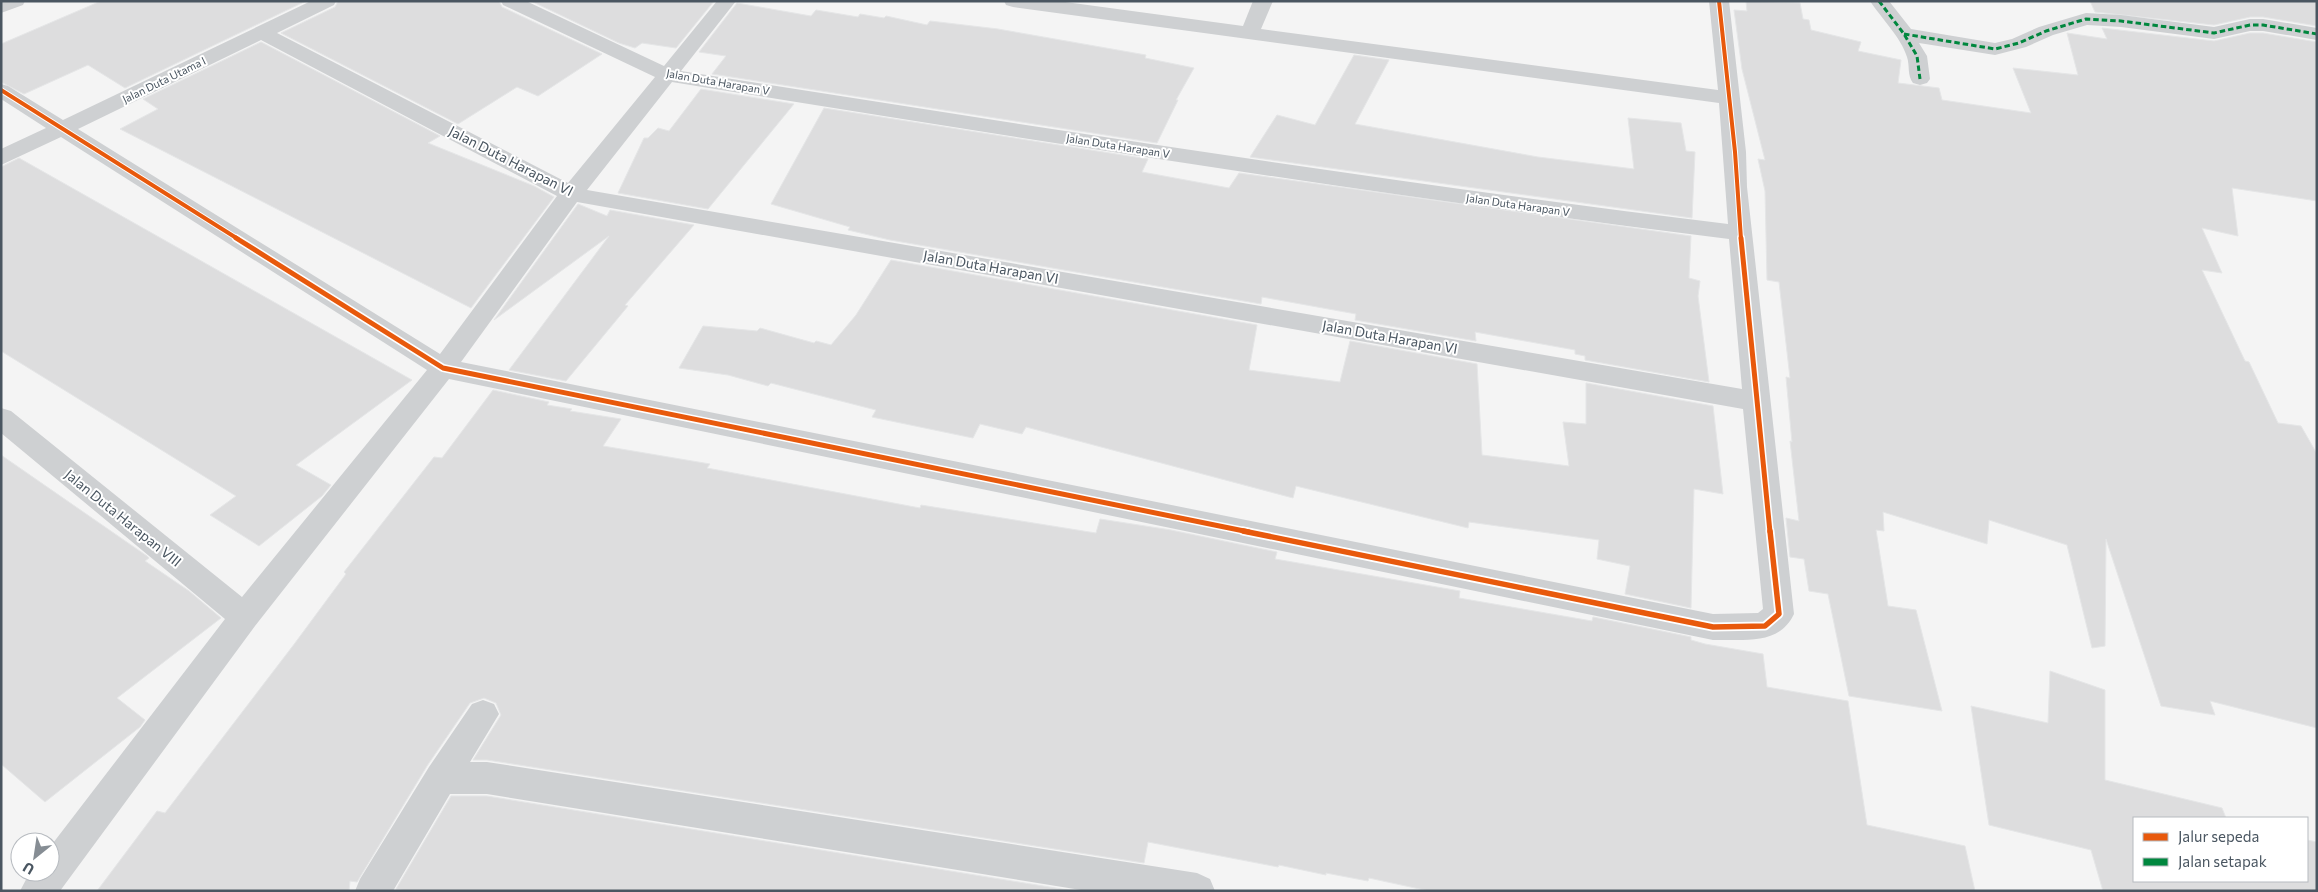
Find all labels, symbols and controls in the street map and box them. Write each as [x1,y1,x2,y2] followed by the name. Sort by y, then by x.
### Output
[120,54,208,106] street label: Jalan Duta Utama I
[665,66,771,98] street label: Jalan Duta Harapan V
[446,122,576,199] street label: Jalan Duta Harapan VI
[1065,131,1171,161] street label: Jalan Duta Harapan V
[1465,191,1571,219] street label: Jalan Duta Harapan V
[922,246,1060,287] street label: Jalan Duta Harapan VI
[1321,316,1459,357] street label: Jalan Duta Harapan VI
[62,465,185,570] street label: Jalan Duta Harapan VIII
[2133,817,2308,882] legend
[2178,827,2259,845] text: Jalur sepeda
[10,832,60,882] north arrow
[2178,852,2267,870] text: Jalan setapak
[20,859,37,879] text: U

